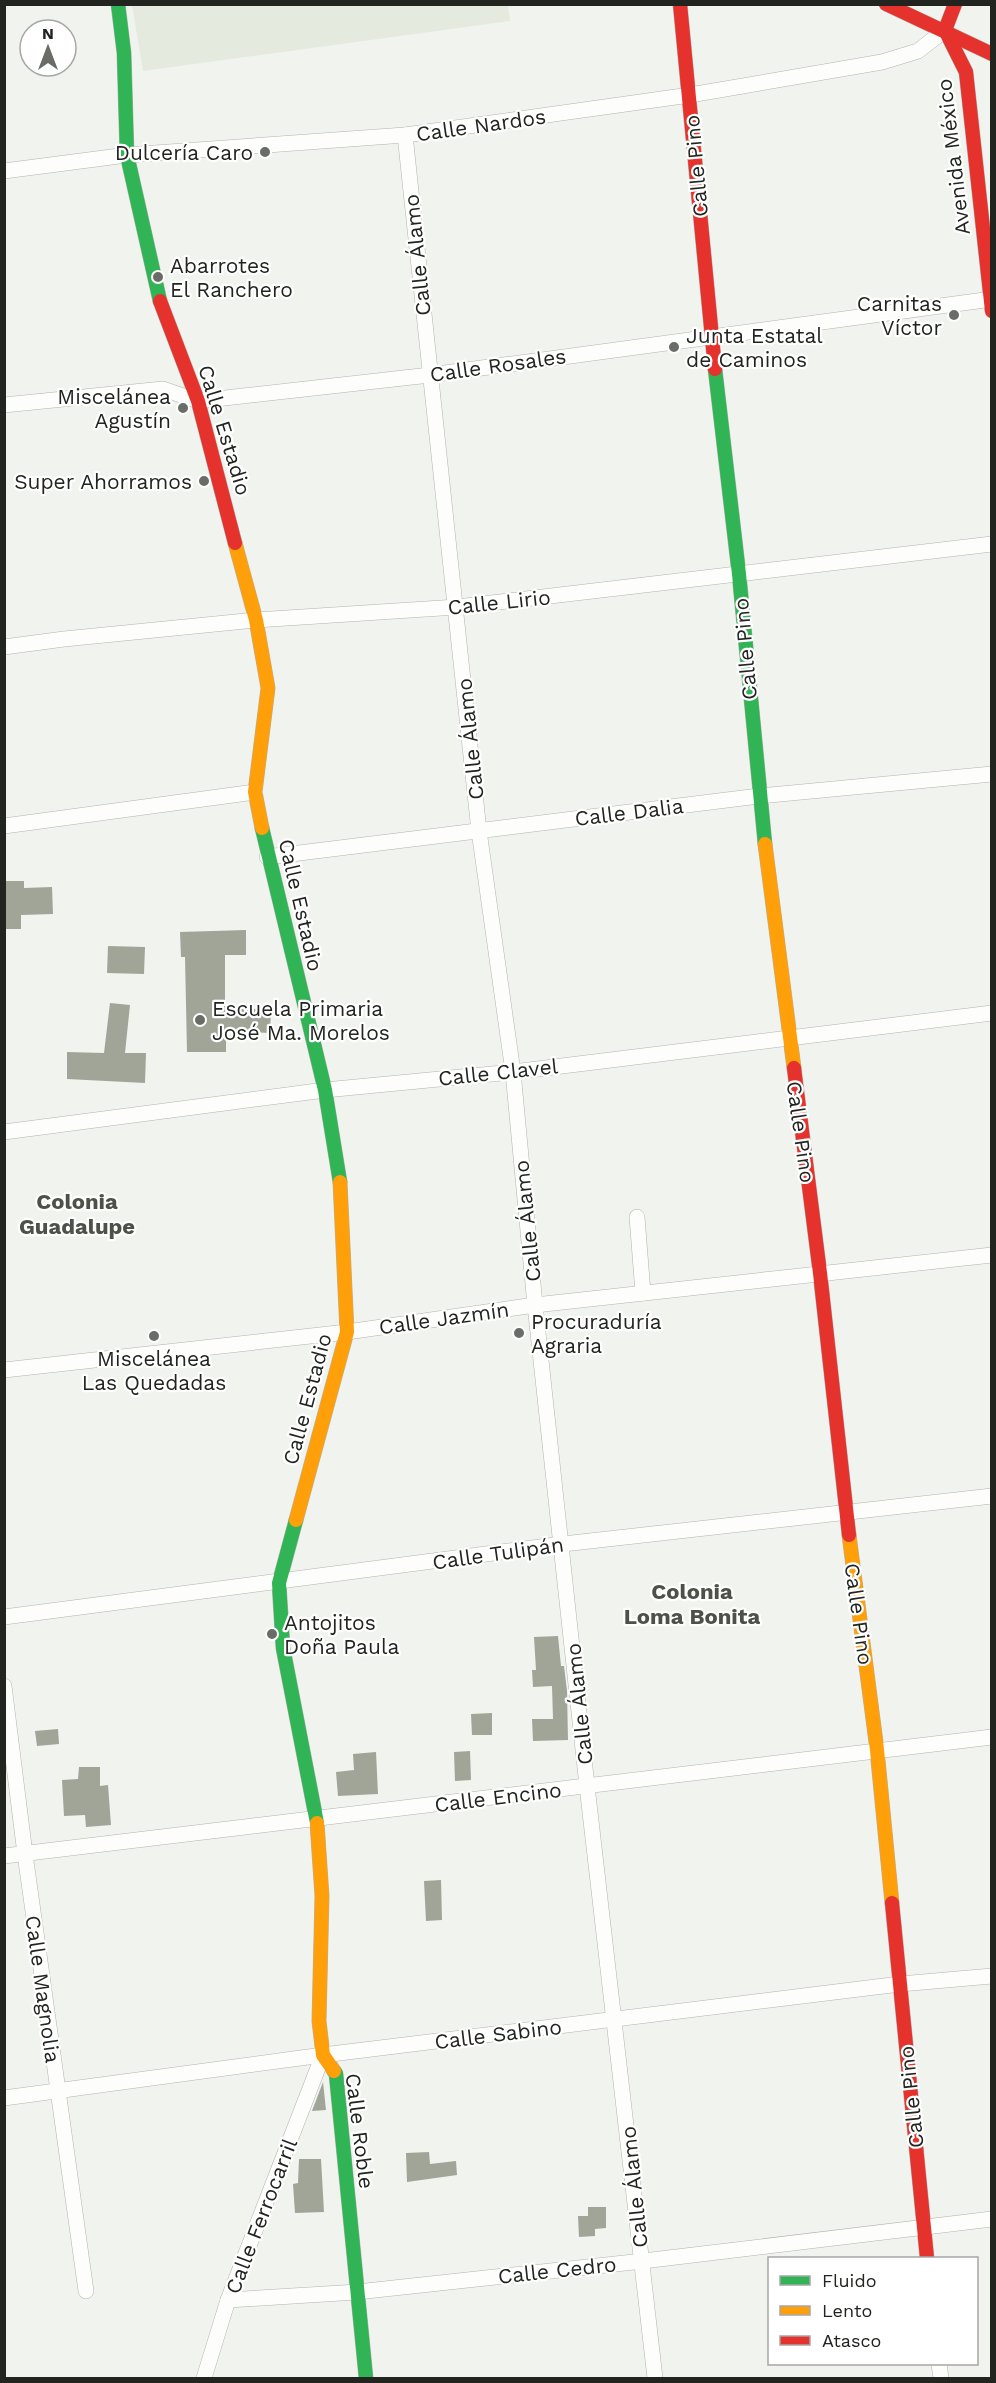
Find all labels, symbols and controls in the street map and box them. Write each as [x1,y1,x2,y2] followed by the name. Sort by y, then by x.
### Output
[18,18,78,78] north arrow
[42,24,54,43] text: N
[931,77,975,237] street label: Avenida México
[415,104,547,146] street label: Calle Nardos
[679,114,713,218] street label: Calle Pino
[115,140,253,165] place label: Dulcería Caro
[258,145,272,159] marker: Dulcería Caro
[398,193,436,317] street label: Calle Álamo
[170,253,293,302] place label: Abarrotes El Ranchero
[151,270,165,284] marker: Abarrotes El Ranchero
[857,291,942,340] place label: Carnitas Víctor
[947,308,961,322] marker: Carnitas Víctor
[686,323,823,372] place label: Junta Estatal de Caminos
[667,340,681,354] marker: Junta Estatal de Caminos
[428,343,568,387] street label: Calle Rosales
[193,362,257,498] street label: Calle Estadio
[57,384,171,433] place label: Miscelánea Agustín
[176,401,190,415] marker: Miscelánea Agustín
[14,469,192,494] place label: Super Ahorramos
[197,474,211,488] marker: Super Ahorramos
[446,584,552,620] street label: Calle Lirio
[728,597,762,701] street label: Calle Pino
[451,677,489,801] street label: Calle Álamo
[573,793,685,831] street label: Calle Dalia
[274,836,328,974] street label: Calle Estadio
[212,996,390,1045] place label: Escuela Primaria José Ma. Morelos
[193,1013,207,1027] marker: Escuela Primaria José Ma. Morelos
[437,1053,560,1091] street label: Calle Clavel
[781,1080,821,1184] street label: Calle Pino
[508,1159,546,1283] street label: Calle Álamo
[19,1189,135,1239] district label: Colonia Guadalupe
[377,1296,511,1340] street label: Calle Jazmín
[531,1309,662,1358] place label: Procuraduría Agraria
[512,1326,526,1340] marker: Procuraduría Agraria
[147,1329,161,1343] marker: Miscelánea Las Quedadas
[277,1331,337,1467] street label: Calle Estadio
[82,1346,226,1395] place label: Miscelánea Las Quedadas
[431,1531,565,1575] street label: Calle Tulipán
[839,1562,879,1666] street label: Calle Pino
[624,1579,761,1629] district label: Colonia Loma Bonita
[284,1610,399,1659] place label: Antojitos Doña Paula
[265,1627,279,1641] marker: Antojitos Doña Paula
[560,1642,598,1766] street label: Calle Álamo
[433,1777,563,1817] street label: Calle Encino
[20,1914,66,2065] street label: Calle Magnolia
[433,2014,563,2054] street label: Calle Sabino
[893,2045,929,2149] street label: Calle Pino
[341,2072,379,2190] street label: Calle Roble
[615,2125,653,2249] street label: Calle Álamo
[220,2134,302,2297] street label: Calle Ferrocarril
[497,2251,617,2289] street label: Calle Cedro
[768,2257,978,2365] legend
[822,2270,876,2291] text: Fluido
[822,2300,872,2321] text: Lento
[822,2330,881,2351] text: Atasco

